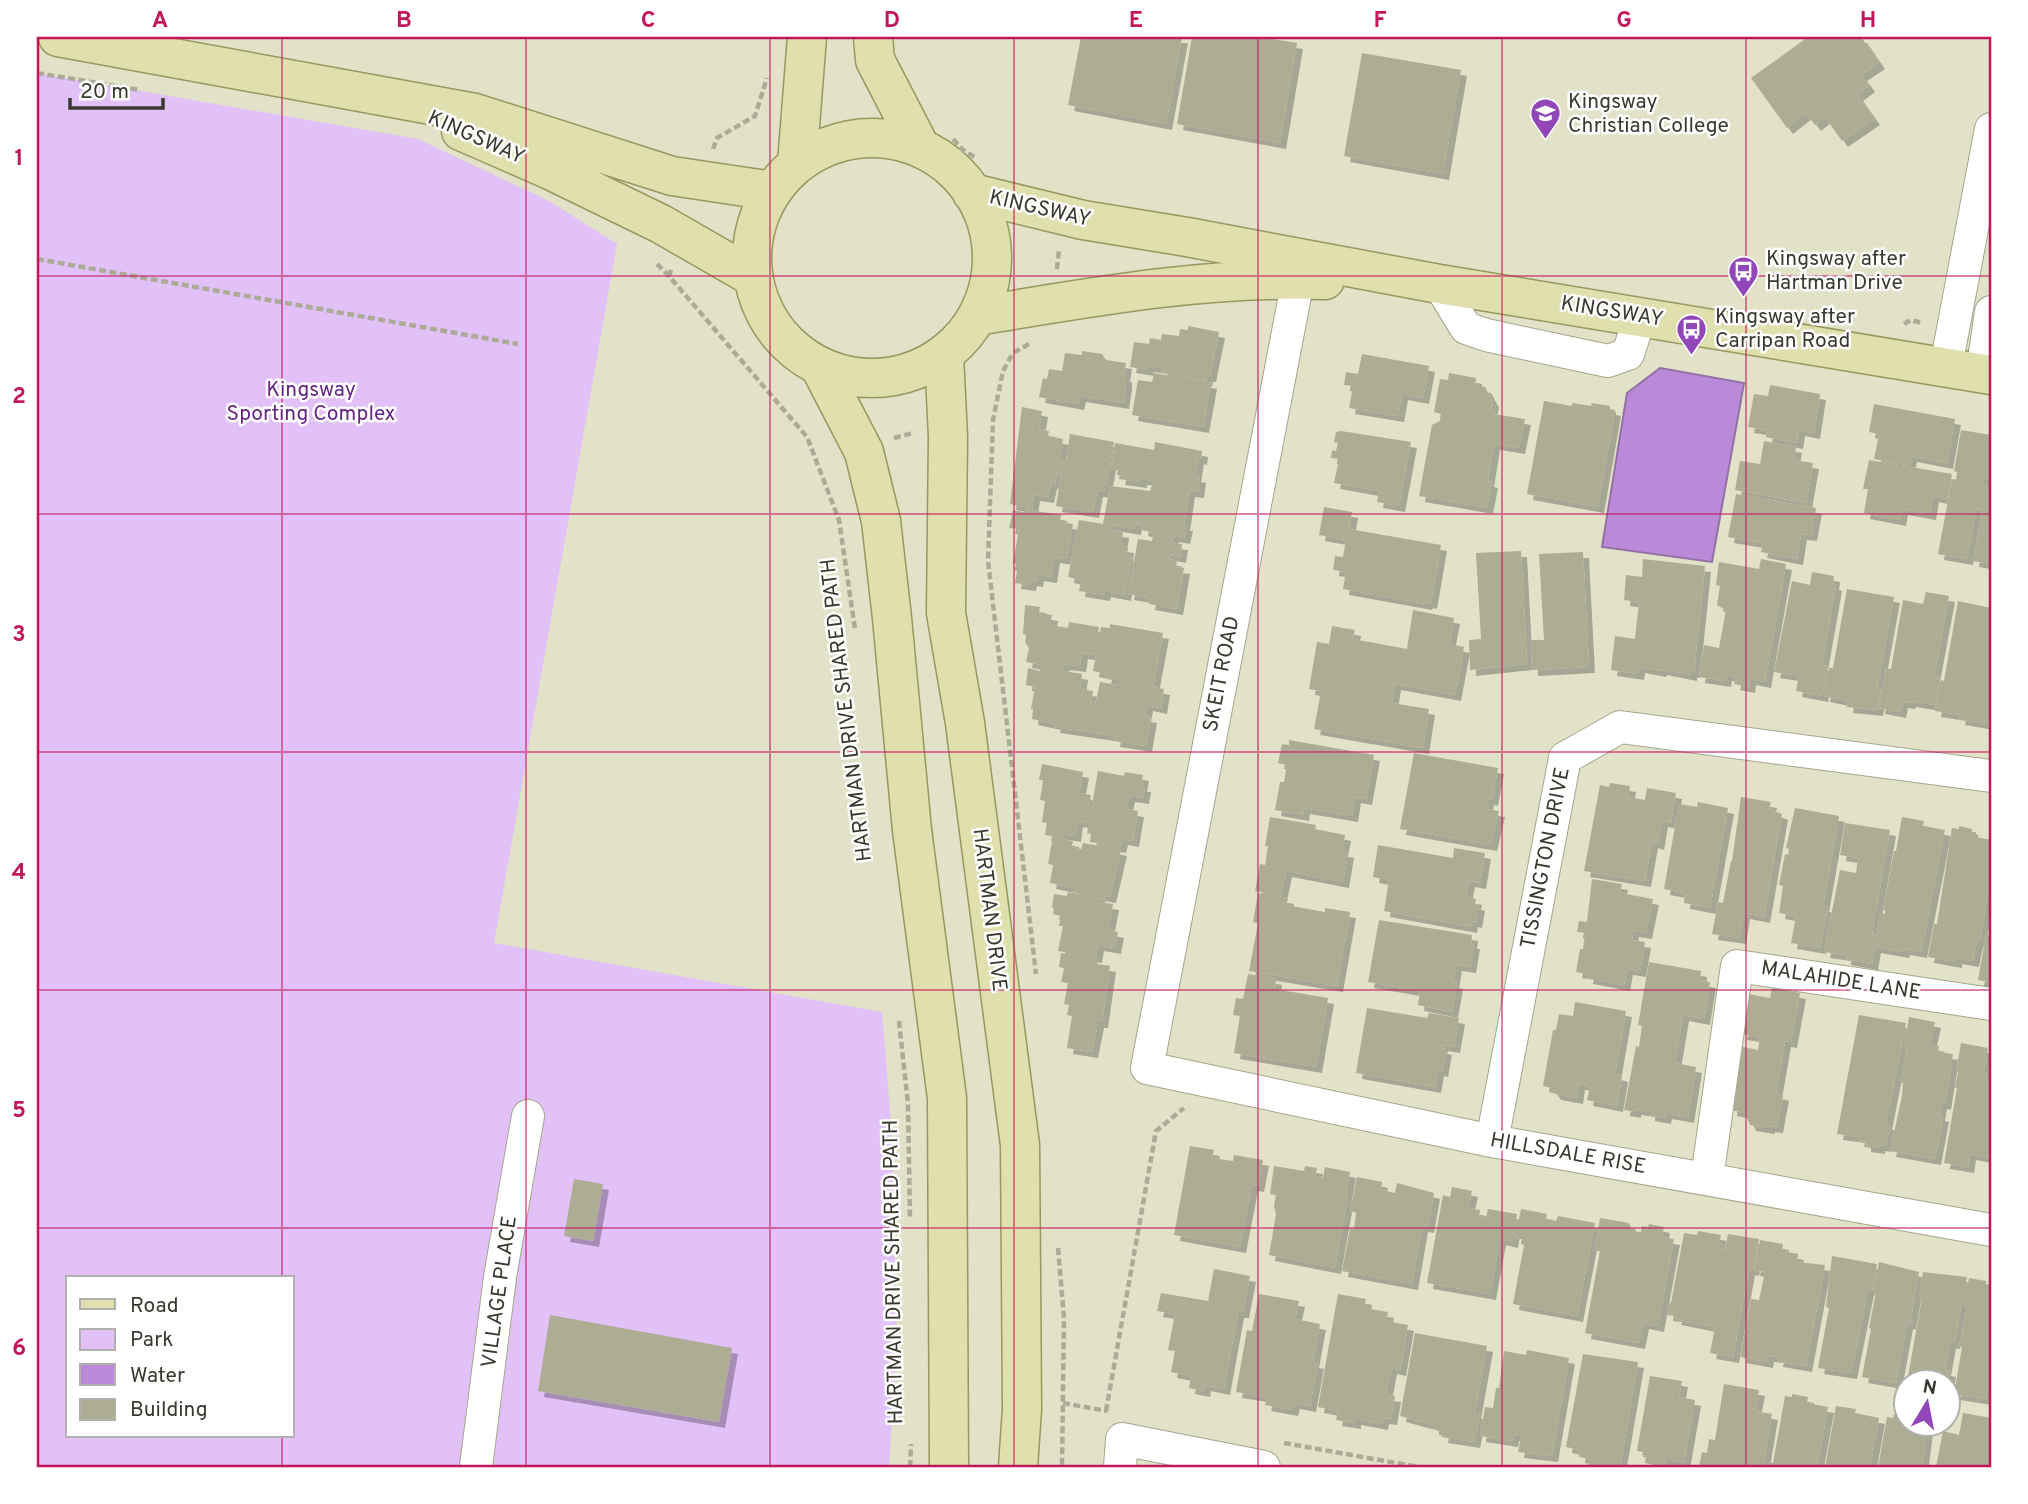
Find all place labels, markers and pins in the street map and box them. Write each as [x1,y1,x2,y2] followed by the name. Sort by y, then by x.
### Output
[1568,89,1729,140] place label: Kingsway Christian College
[1528,97,1562,141] school or university icon: Kingsway Christian College
[1766,246,1906,297] place label: Kingsway after Hartman Drive
[1726,254,1760,298] bus stop icon: Kingsway after Hartman Drive
[1715,304,1855,355] place label: Kingsway after Carripan Road
[1675,312,1709,356] bus stop icon: Kingsway after Carripan Road

